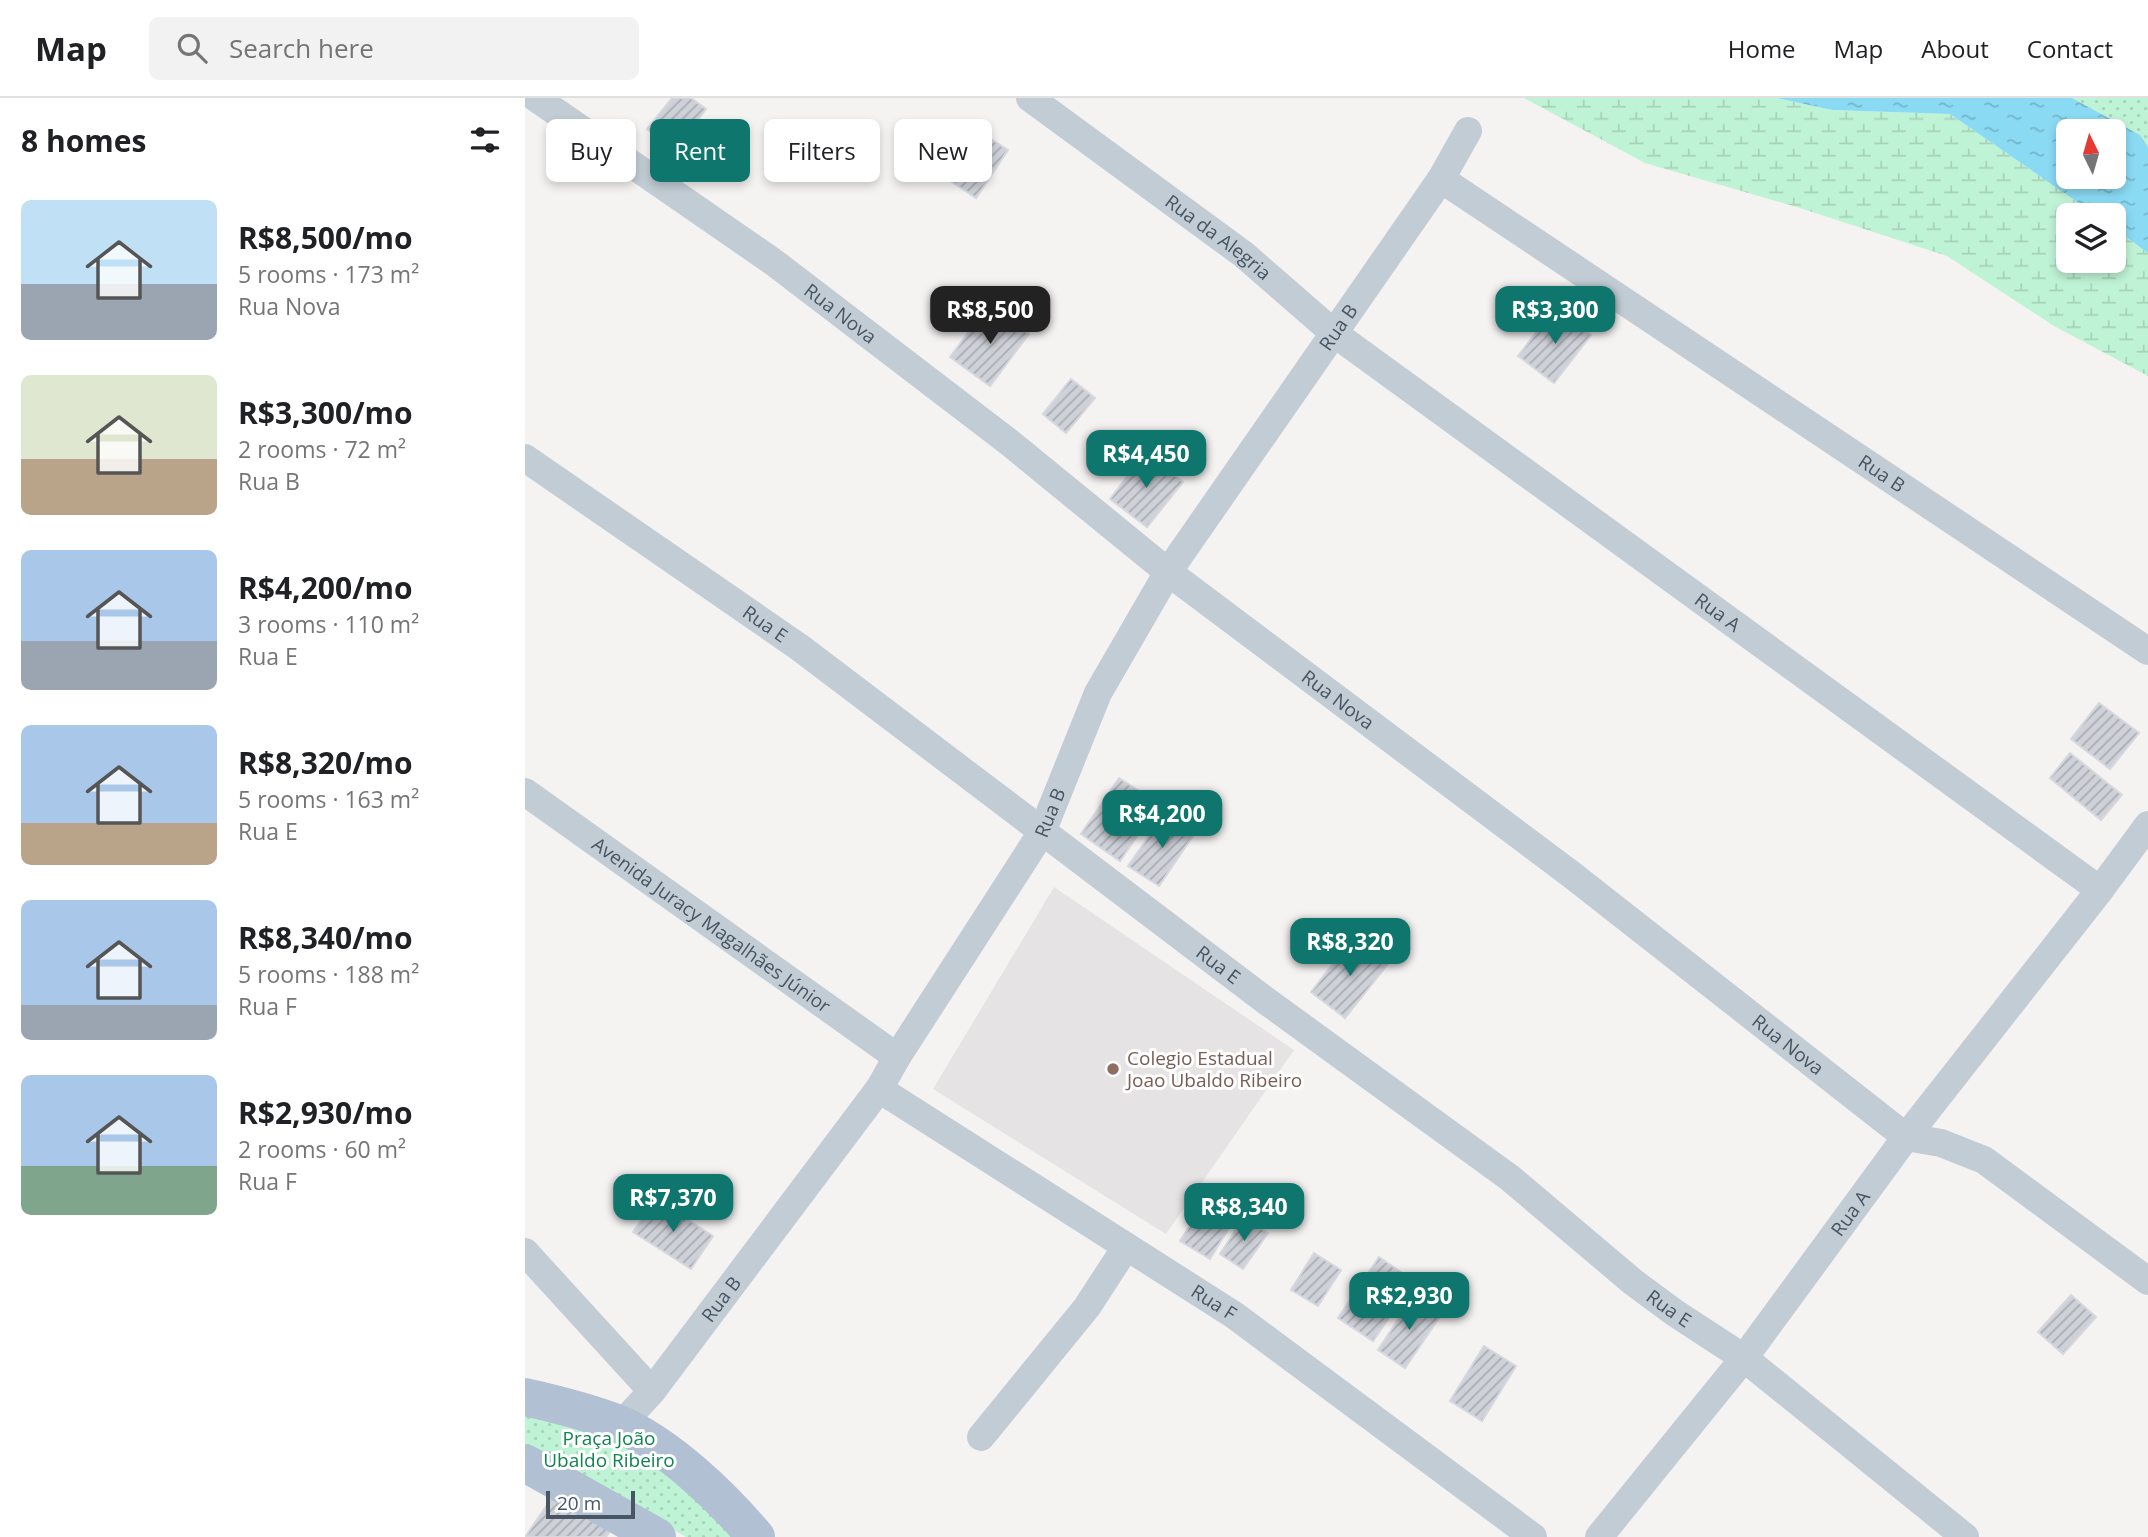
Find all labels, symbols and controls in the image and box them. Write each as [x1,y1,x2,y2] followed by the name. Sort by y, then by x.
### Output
[149,17,639,80] search box
[35,26,107,71] text: Map
[173,29,211,67] icon: search
[229,30,374,66] text: Search here
[1728,32,1796,65] text: Home
[1834,32,1883,65] text: Map
[1921,32,1989,65] text: About
[2027,32,2113,65] text: Contact
[546,119,636,182] chip: Buy
[650,119,750,182] chip: Rent
[764,119,880,182] chip: Filters
[894,119,992,182] chip: New
[2056,119,2126,189] north arrow
[2056,119,2126,273] map controls
[21,120,146,161] text: 8 homes
[466,121,504,159] icon: filters
[1160,188,1277,286] street label: Rua da Alegria
[2056,203,2126,273] button: layers
[238,217,413,258] text: R$8,500/mo
[77,228,161,312] icon: home
[238,258,419,290] text: 5 rooms · 173 m²
[799,277,882,349] street label: Rua Nova
[925,286,1055,346] pin: R$8,500
[1490,286,1620,346] pin: R$3,300
[238,290,340,322] text: Rua Nova
[946,293,1034,325] text: R$8,500
[1511,293,1599,325] text: R$3,300
[1313,299,1363,356] street label: Rua B
[238,392,413,433] text: R$3,300/mo
[77,403,161,487] icon: home
[1081,430,1211,490] pin: R$4,450
[238,433,406,465] text: 2 rooms · 72 m²
[1102,437,1190,469] text: R$4,450
[1853,448,1910,498] street label: Rua B
[238,465,300,497] text: Rua B
[238,567,413,608] text: R$4,200/mo
[77,578,161,662] icon: home
[1689,587,1746,638] street label: Rua A
[738,599,793,649] street label: Rua E
[238,608,419,640] text: 3 rooms · 110 m²
[238,640,298,672] text: Rua E
[1296,664,1380,735] street label: Rua Nova
[238,742,413,783] text: R$8,320/mo
[77,753,161,837] icon: home
[238,783,419,815] text: 5 rooms · 163 m²
[1028,784,1071,841] street label: Rua B
[1097,790,1227,850] pin: R$4,200
[1118,797,1206,829] text: R$4,200
[238,815,298,847] text: Rua E
[587,831,836,1019] street label: Avenida Juracy Magalhães Júnior
[238,917,413,958] text: R$8,340/mo
[1285,918,1415,978] pin: R$8,320
[1306,925,1394,957] text: R$8,320
[77,928,161,1012] icon: home
[1191,939,1246,990] street label: Rua E
[238,958,419,990] text: 5 rooms · 188 m²
[238,990,297,1022] text: Rua F
[1747,1008,1829,1081] street label: Rua Nova
[1125,1045,1302,1093] place label: Colegio Estadual Joao Ubaldo Ribeiro
[1105,1061,1121,1077] marker: Colegio Estadual Joao Ubaldo Ribeiro
[238,1092,413,1133] text: R$2,930/mo
[77,1103,161,1187] icon: home
[238,1133,406,1165] text: 2 rooms · 60 m²
[238,1165,297,1197] text: Rua F
[608,1174,738,1234] pin: R$7,370
[629,1181,717,1213] text: R$7,370
[1179,1184,1309,1243] pin: R$8,340
[1825,1185,1876,1241] street label: Rua A
[1200,1190,1288,1222] text: R$8,340
[695,1271,747,1327] street label: Rua B
[1344,1272,1474,1332] pin: R$2,930
[1186,1278,1242,1326] street label: Rua F
[1365,1279,1453,1311] text: R$2,930
[1641,1283,1696,1333] street label: Rua E
[543,1425,675,1473] park label: Praça João Ubaldo Ribeiro
[546,1488,635,1520] scale bar
[557,1490,601,1516] text: 20 m

